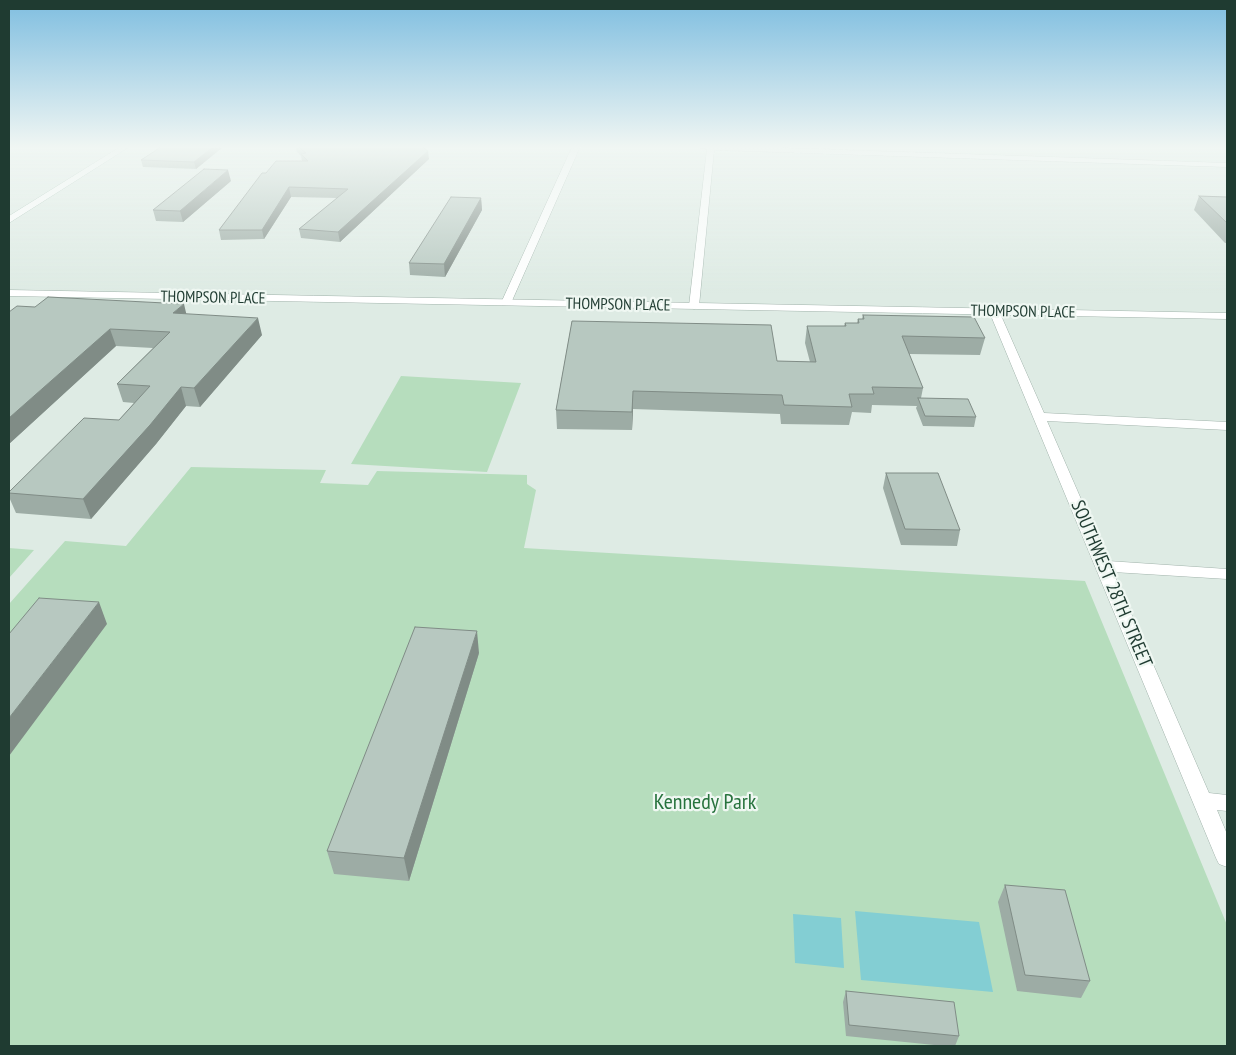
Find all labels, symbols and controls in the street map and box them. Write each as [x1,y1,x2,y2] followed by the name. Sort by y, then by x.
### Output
[160,287,266,309] street label: THOMPSON PLACE
[565,294,671,316] street label: THOMPSON PLACE
[970,301,1076,323] street label: THOMPSON PLACE
[1066,497,1156,671] street label: SOUTHWEST 28TH STREET
[654,790,756,816] park label: Kennedy Park

